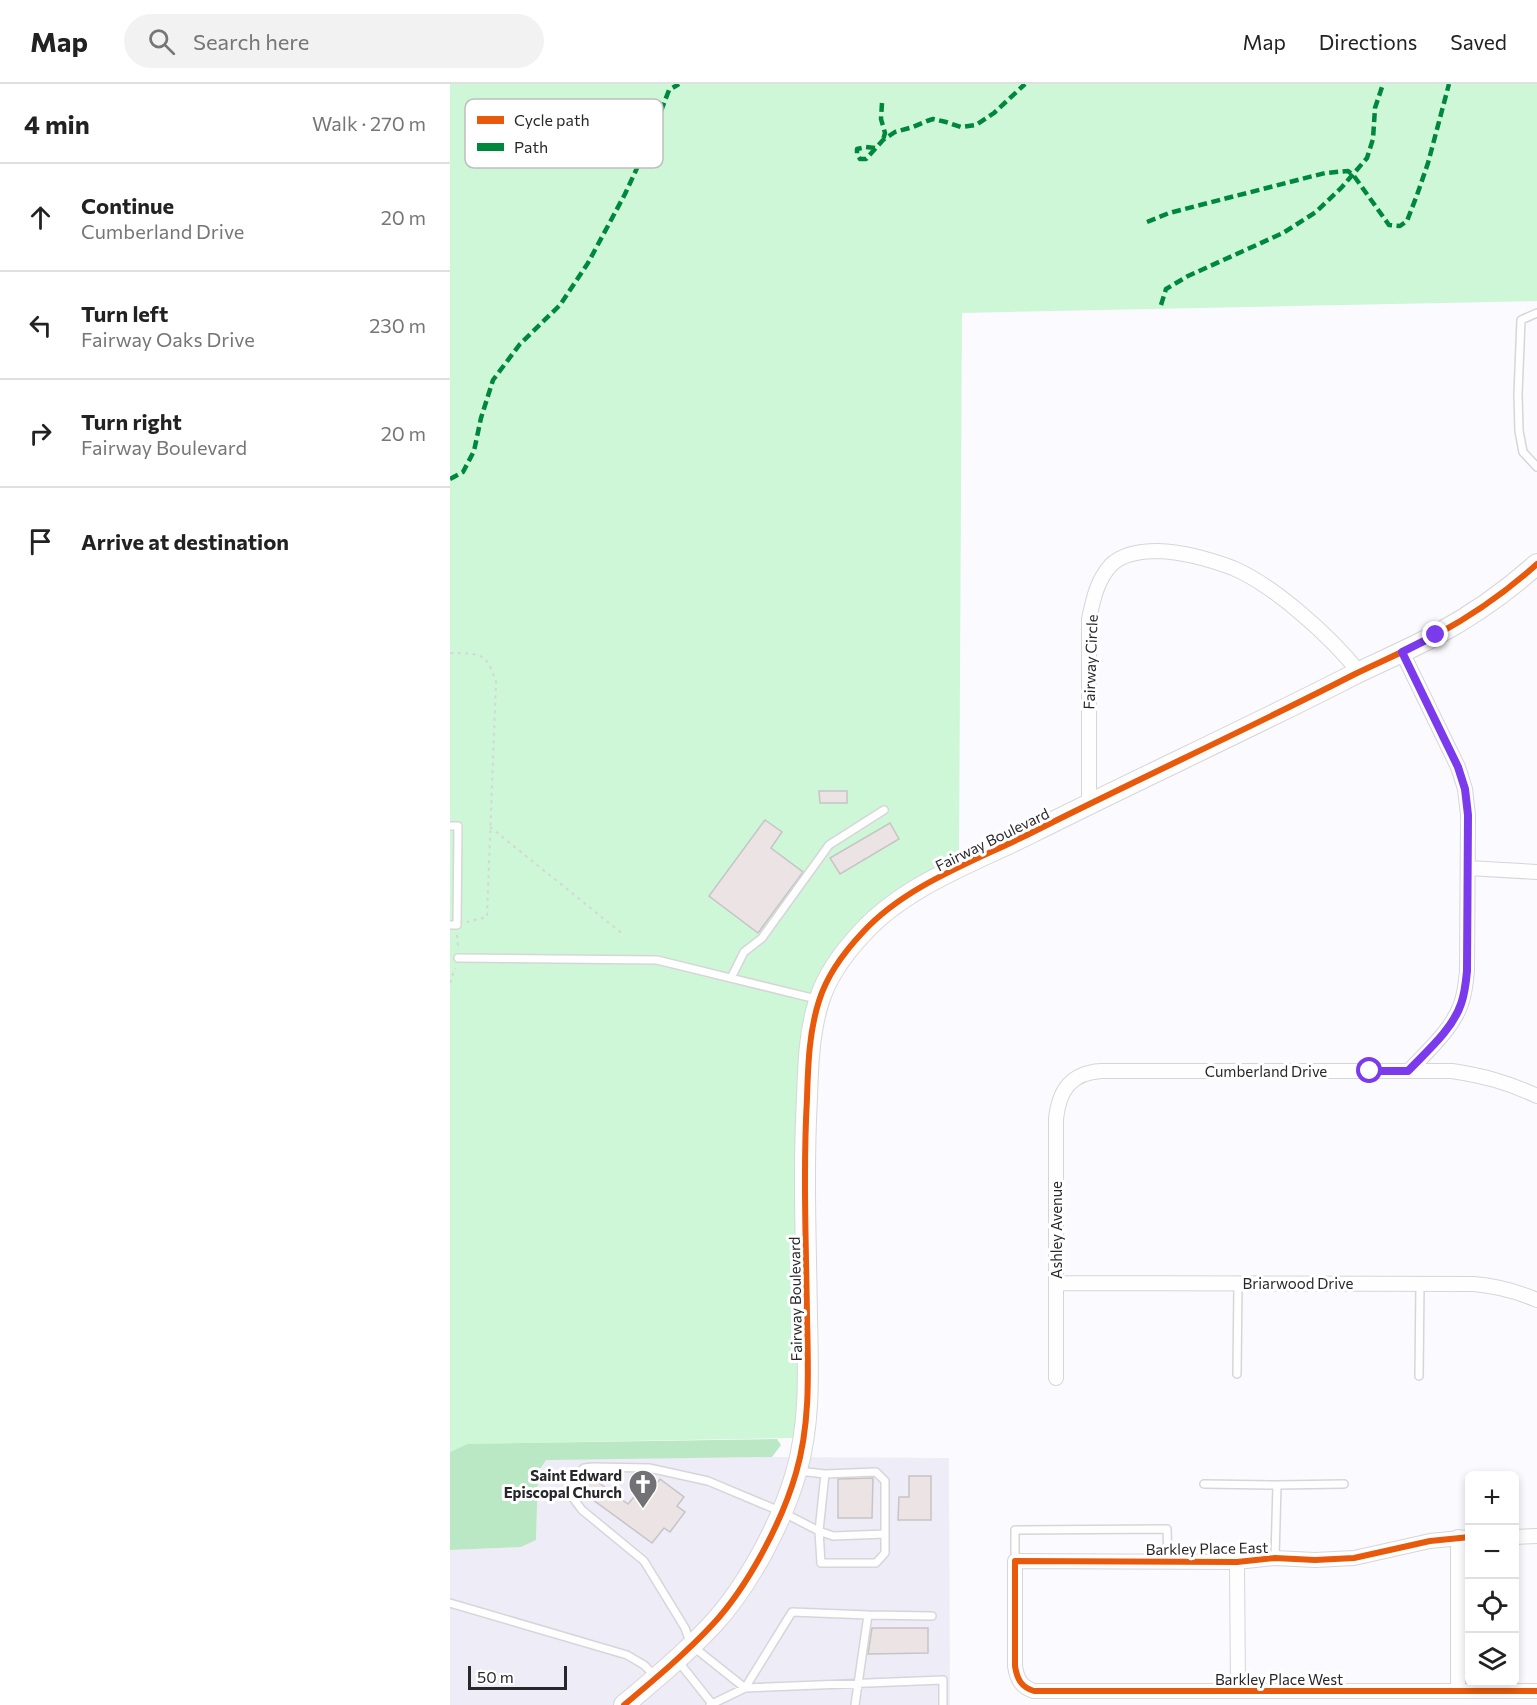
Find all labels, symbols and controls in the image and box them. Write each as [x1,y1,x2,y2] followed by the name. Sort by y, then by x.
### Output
[124,14,544,68] search box
[30,24,88,58] text: Map
[145,25,178,58] icon: search
[193,28,309,55] text: Search here
[1243,29,1286,54] text: Map
[1319,29,1417,54] text: Directions
[1450,29,1507,54] text: Saved
[465,99,663,168] legend
[24,108,90,139] text: 4 min
[514,110,590,129] text: Cycle path
[312,111,426,135] text: Walk · 270 m
[514,137,548,156] text: Path
[81,192,174,219] text: Continue
[24,201,57,234] icon: ahead
[381,205,426,229] text: 20 m
[81,219,244,243] text: Cumberland Drive
[81,300,168,327] text: Turn left
[24,309,57,342] icon: left
[369,313,426,337] text: 230 m
[81,327,255,351] text: Fairway Oaks Drive
[81,408,182,435] text: Turn right
[24,417,57,450] icon: right
[381,421,426,445] text: 20 m
[81,435,247,459] text: Fairway Boulevard
[24,525,57,558] icon: arrive
[81,528,289,555] text: Arrive at destination
[1079,614,1101,710] street label: Fairway Circle
[1422,621,1448,647] route end
[932,804,1052,874] street label: Fairway Boulevard
[1356,1057,1382,1083] route start
[1205,1062,1327,1080] street label: Cumberland Drive
[1047,1181,1065,1279] street label: Ashley Avenue
[785,1237,805,1361] street label: Fairway Boulevard
[1243,1274,1353,1292] street label: Briarwood Drive
[504,1466,622,1501] place label: Saint Edward Episcopal Church
[627,1468,659,1510] church icon: Saint Edward Episcopal Church
[1465,1471,1519,1687] map controls
[1465,1471,1519,1525] button: +
[1465,1525,1519,1579] button: −
[1145,1538,1269,1558] street label: Barkley Place East
[1465,1579,1519,1633] button: locate
[1465,1633,1519,1687] button: layers
[468,1663,567,1690] scale bar
[477,1667,514,1686] text: 50 m
[1215,1670,1343,1688] street label: Barkley Place West

